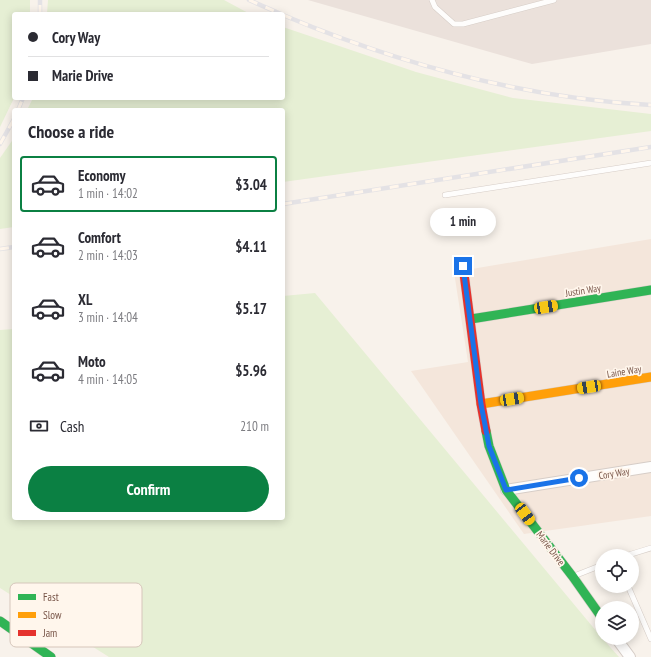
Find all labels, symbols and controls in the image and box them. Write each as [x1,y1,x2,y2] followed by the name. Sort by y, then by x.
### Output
[52,28,100,47] text: Cory Way
[52,66,114,85] text: Marie Drive
[28,120,114,143] text: Choose a ride
[30,166,66,202] icon: car
[78,166,126,185] text: Economy
[235,175,267,194] text: $3.04
[78,185,138,202] text: 1 min · 14:02
[430,208,496,236] callout: 1 min
[450,213,476,230] text: 1 min
[30,228,66,264] icon: car
[78,228,121,247] text: Comfort
[235,237,267,256] text: $4.11
[78,247,138,264] text: 2 min · 14:03
[454,257,472,275] route end
[564,281,602,300] street label: Justin Way
[30,290,66,326] icon: car
[78,290,92,309] text: XL
[235,299,267,318] text: $5.17
[533,299,559,315] car
[78,309,138,326] text: 3 min · 14:04
[30,352,66,388] icon: car
[78,352,106,371] text: Moto
[235,361,267,380] text: $5.96
[606,362,643,381] street label: Laine Way
[78,371,138,388] text: 4 min · 14:05
[576,379,602,395] car
[499,391,525,407] car
[28,415,50,437] icon: cash
[60,417,84,436] text: Cash
[240,418,269,435] text: 210 m
[598,465,631,482] street label: Cory Way
[28,466,269,512] button: Confirm
[570,469,588,487] route start
[513,501,537,527] car
[533,529,568,568] street label: Marie Drive
[595,549,639,645] map controls
[595,549,639,593] button: locate
[10,583,142,647] legend
[43,590,59,604] text: Fast
[595,601,639,645] button: layers
[43,608,62,622] text: Slow
[42,626,57,640] text: Jam

